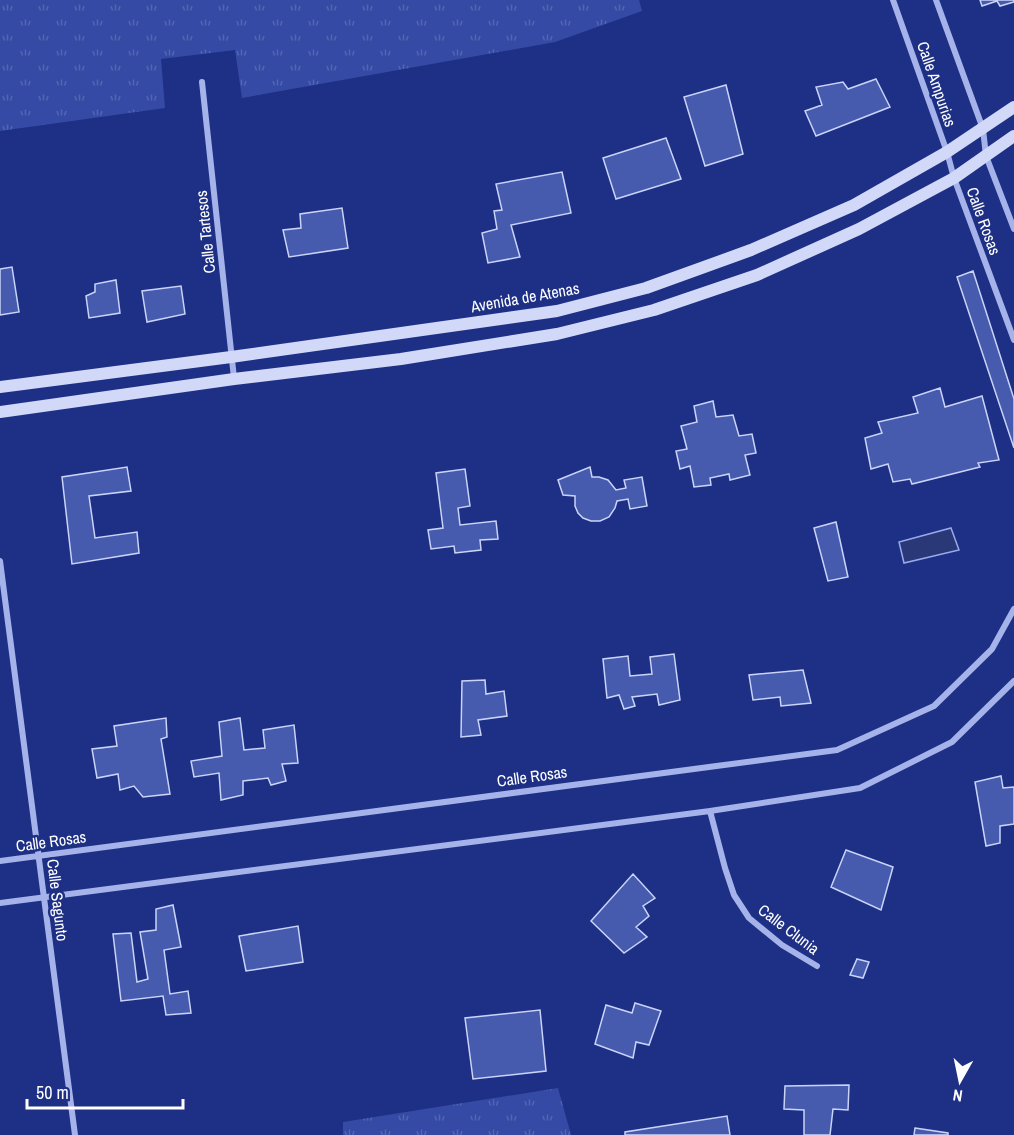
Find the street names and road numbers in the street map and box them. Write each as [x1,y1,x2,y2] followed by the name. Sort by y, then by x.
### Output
[912,38,962,130] street label: Calle Ampurias
[962,184,1006,258] street label: Calle Rosas
[190,189,220,275] street label: Calle Tartesos
[468,277,581,318] street label: Avenida de Atenas
[495,760,569,792] street label: Calle Rosas
[14,825,88,857] street label: Calle Rosas
[42,858,74,942] street label: Calle Sagunto
[754,899,825,960] street label: Calle Clunia

